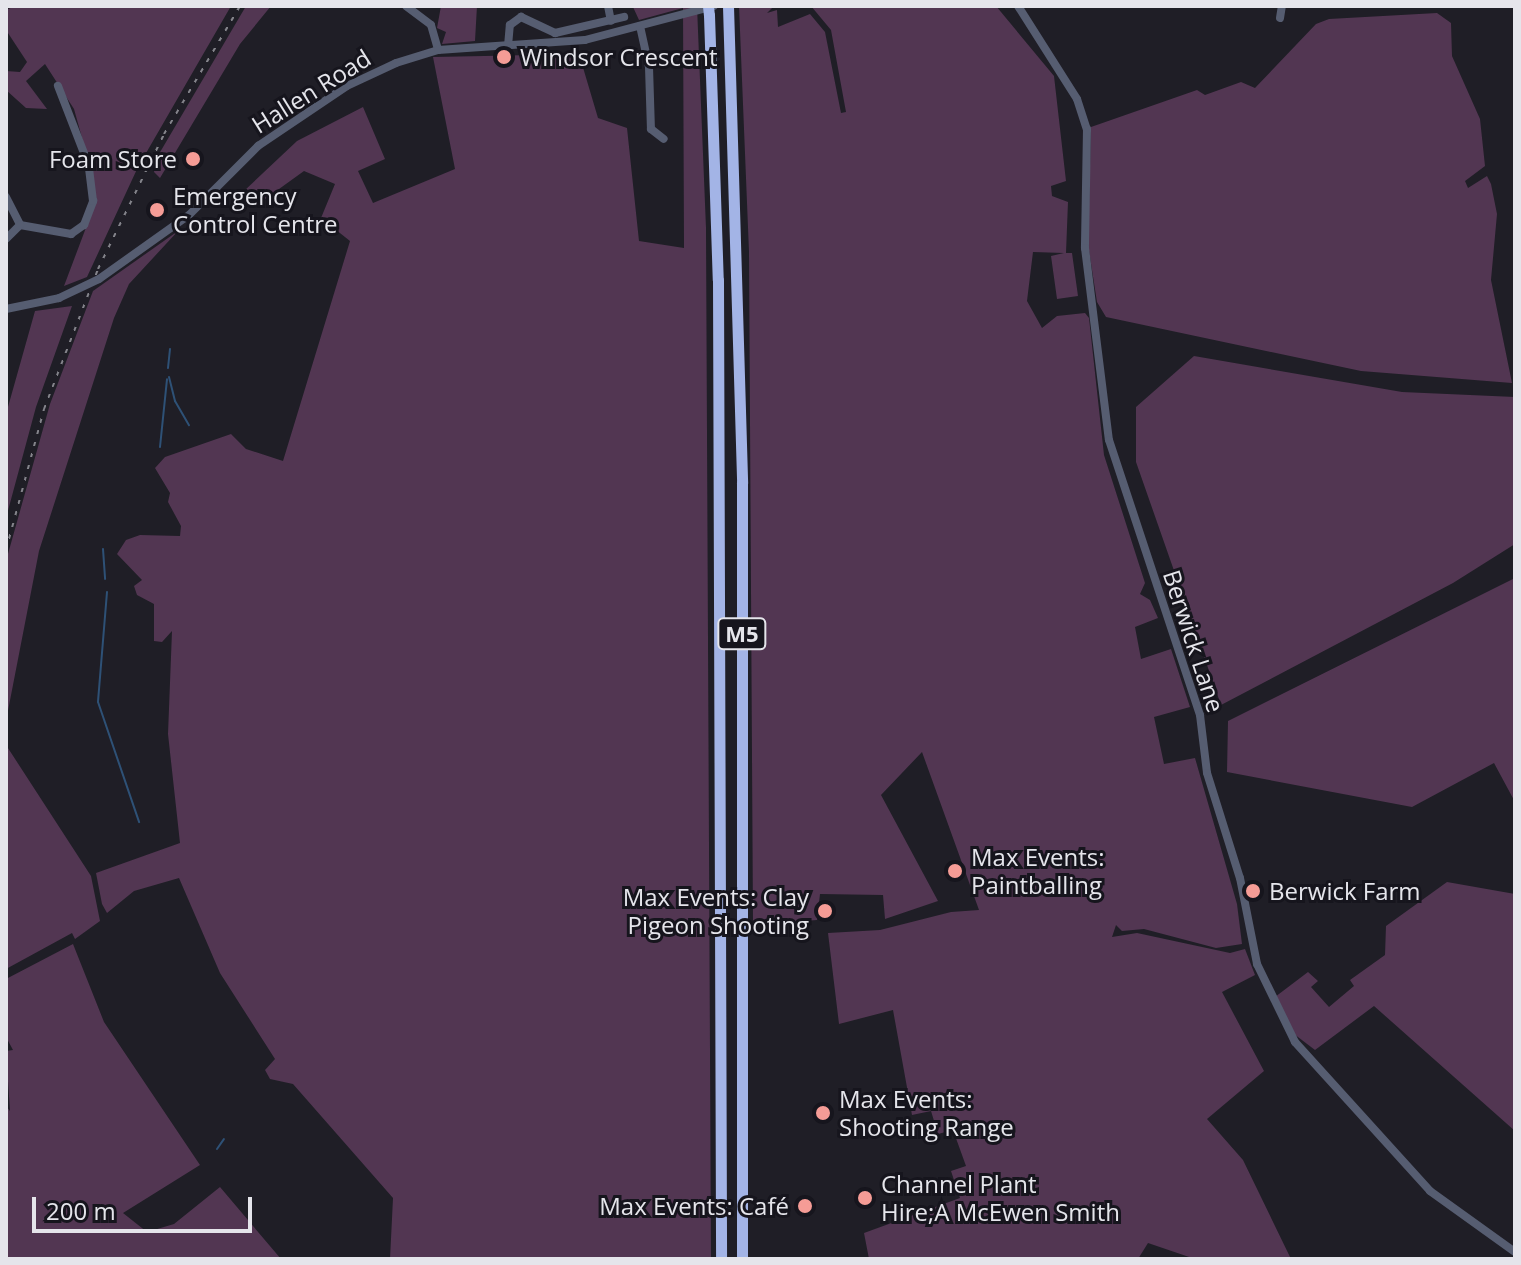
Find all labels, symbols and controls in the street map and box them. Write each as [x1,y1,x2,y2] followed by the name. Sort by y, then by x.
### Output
[246,43,376,139] street label: Hallen Road
[520,43,718,71] place label: Windsor Crescent
[495,48,513,66] marker: Windsor Crescent
[49,145,177,173] place label: Foam Store
[184,150,202,168] marker: Foam Store
[173,182,338,238] place label: Emergency Control Centre
[148,201,166,219] marker: Emergency Control Centre
[1157,566,1231,716] street label: Berwick Lane
[716,616,768,652] road number: M5
[971,843,1105,899] place label: Max Events: Paintballing
[946,862,964,880] marker: Max Events: Paintballing
[1269,877,1421,905] place label: Berwick Farm
[1244,882,1262,900] marker: Berwick Farm
[623,883,809,939] place label: Max Events: Clay Pigeon Shooting
[816,902,834,920] marker: Max Events: Clay Pigeon Shooting
[839,1085,1014,1141] place label: Max Events: Shooting Range
[814,1104,832,1122] marker: Max Events: Shooting Range
[881,1170,1120,1226] place label: Channel Plant Hire;A McEwen Smith
[36,1181,256,1231] scale bar
[856,1189,874,1207] marker: Channel Plant Hire;A McEwen Smith
[599,1192,789,1220] place label: Max Events: Café
[46,1194,116,1227] text: 200 m
[796,1197,814,1215] marker: Max Events: Café

